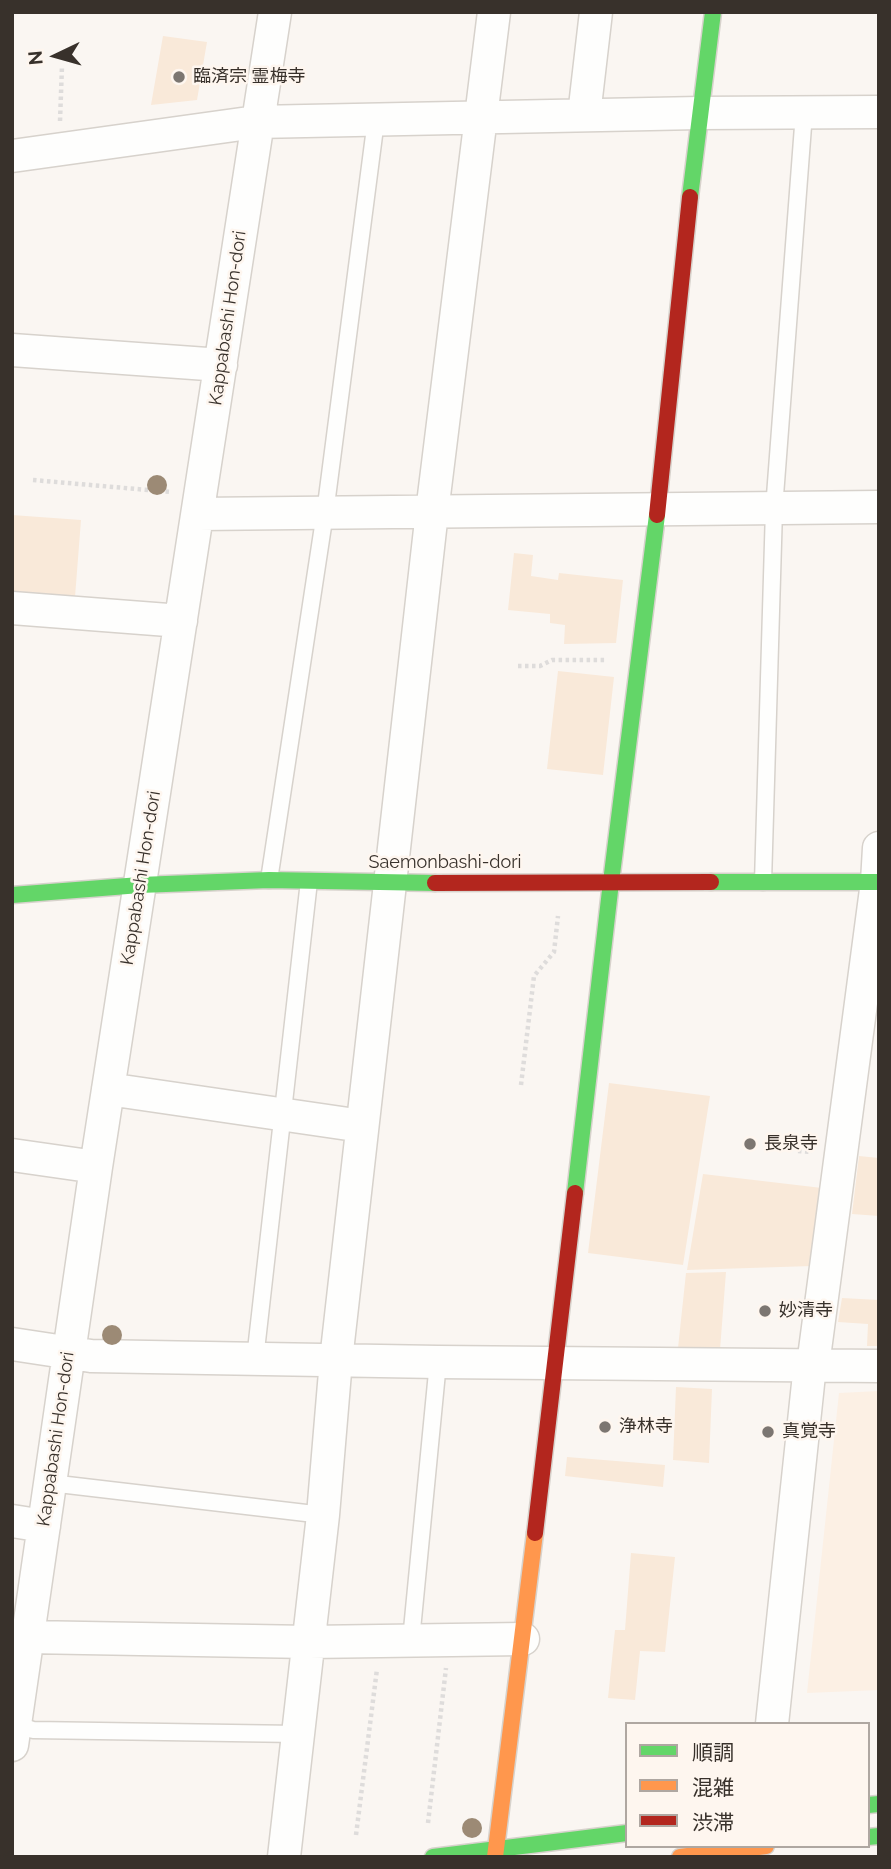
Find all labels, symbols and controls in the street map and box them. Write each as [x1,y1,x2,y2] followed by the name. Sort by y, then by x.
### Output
[21,21,91,91] north arrow
[23,50,47,66] text: N
[193,66,306,88] place label: 臨済宗 霊梅寺
[171,69,187,85] marker: 臨済宗 霊梅寺
[205,229,251,407] street label: Kappabashi Hon-dori
[117,789,165,967] street label: Kappabashi Hon-dori
[369,852,521,874] street label: Saemonbashi-dori
[764,1133,818,1155] place label: 長泉寺
[742,1136,758,1152] marker: 長泉寺
[779,1300,833,1322] place label: 妙清寺
[757,1303,773,1319] marker: 妙清寺
[33,1350,79,1528] street label: Kappabashi Hon-dori
[619,1416,673,1438] place label: 浄林寺
[597,1419,613,1435] marker: 浄林寺
[782,1421,836,1443] place label: 真覚寺
[760,1424,776,1440] marker: 真覚寺
[625,1722,870,1848] legend
[692,1740,734,1765] text: 順調
[692,1775,734,1800] text: 混雑
[692,1810,734,1835] text: 渋滞

